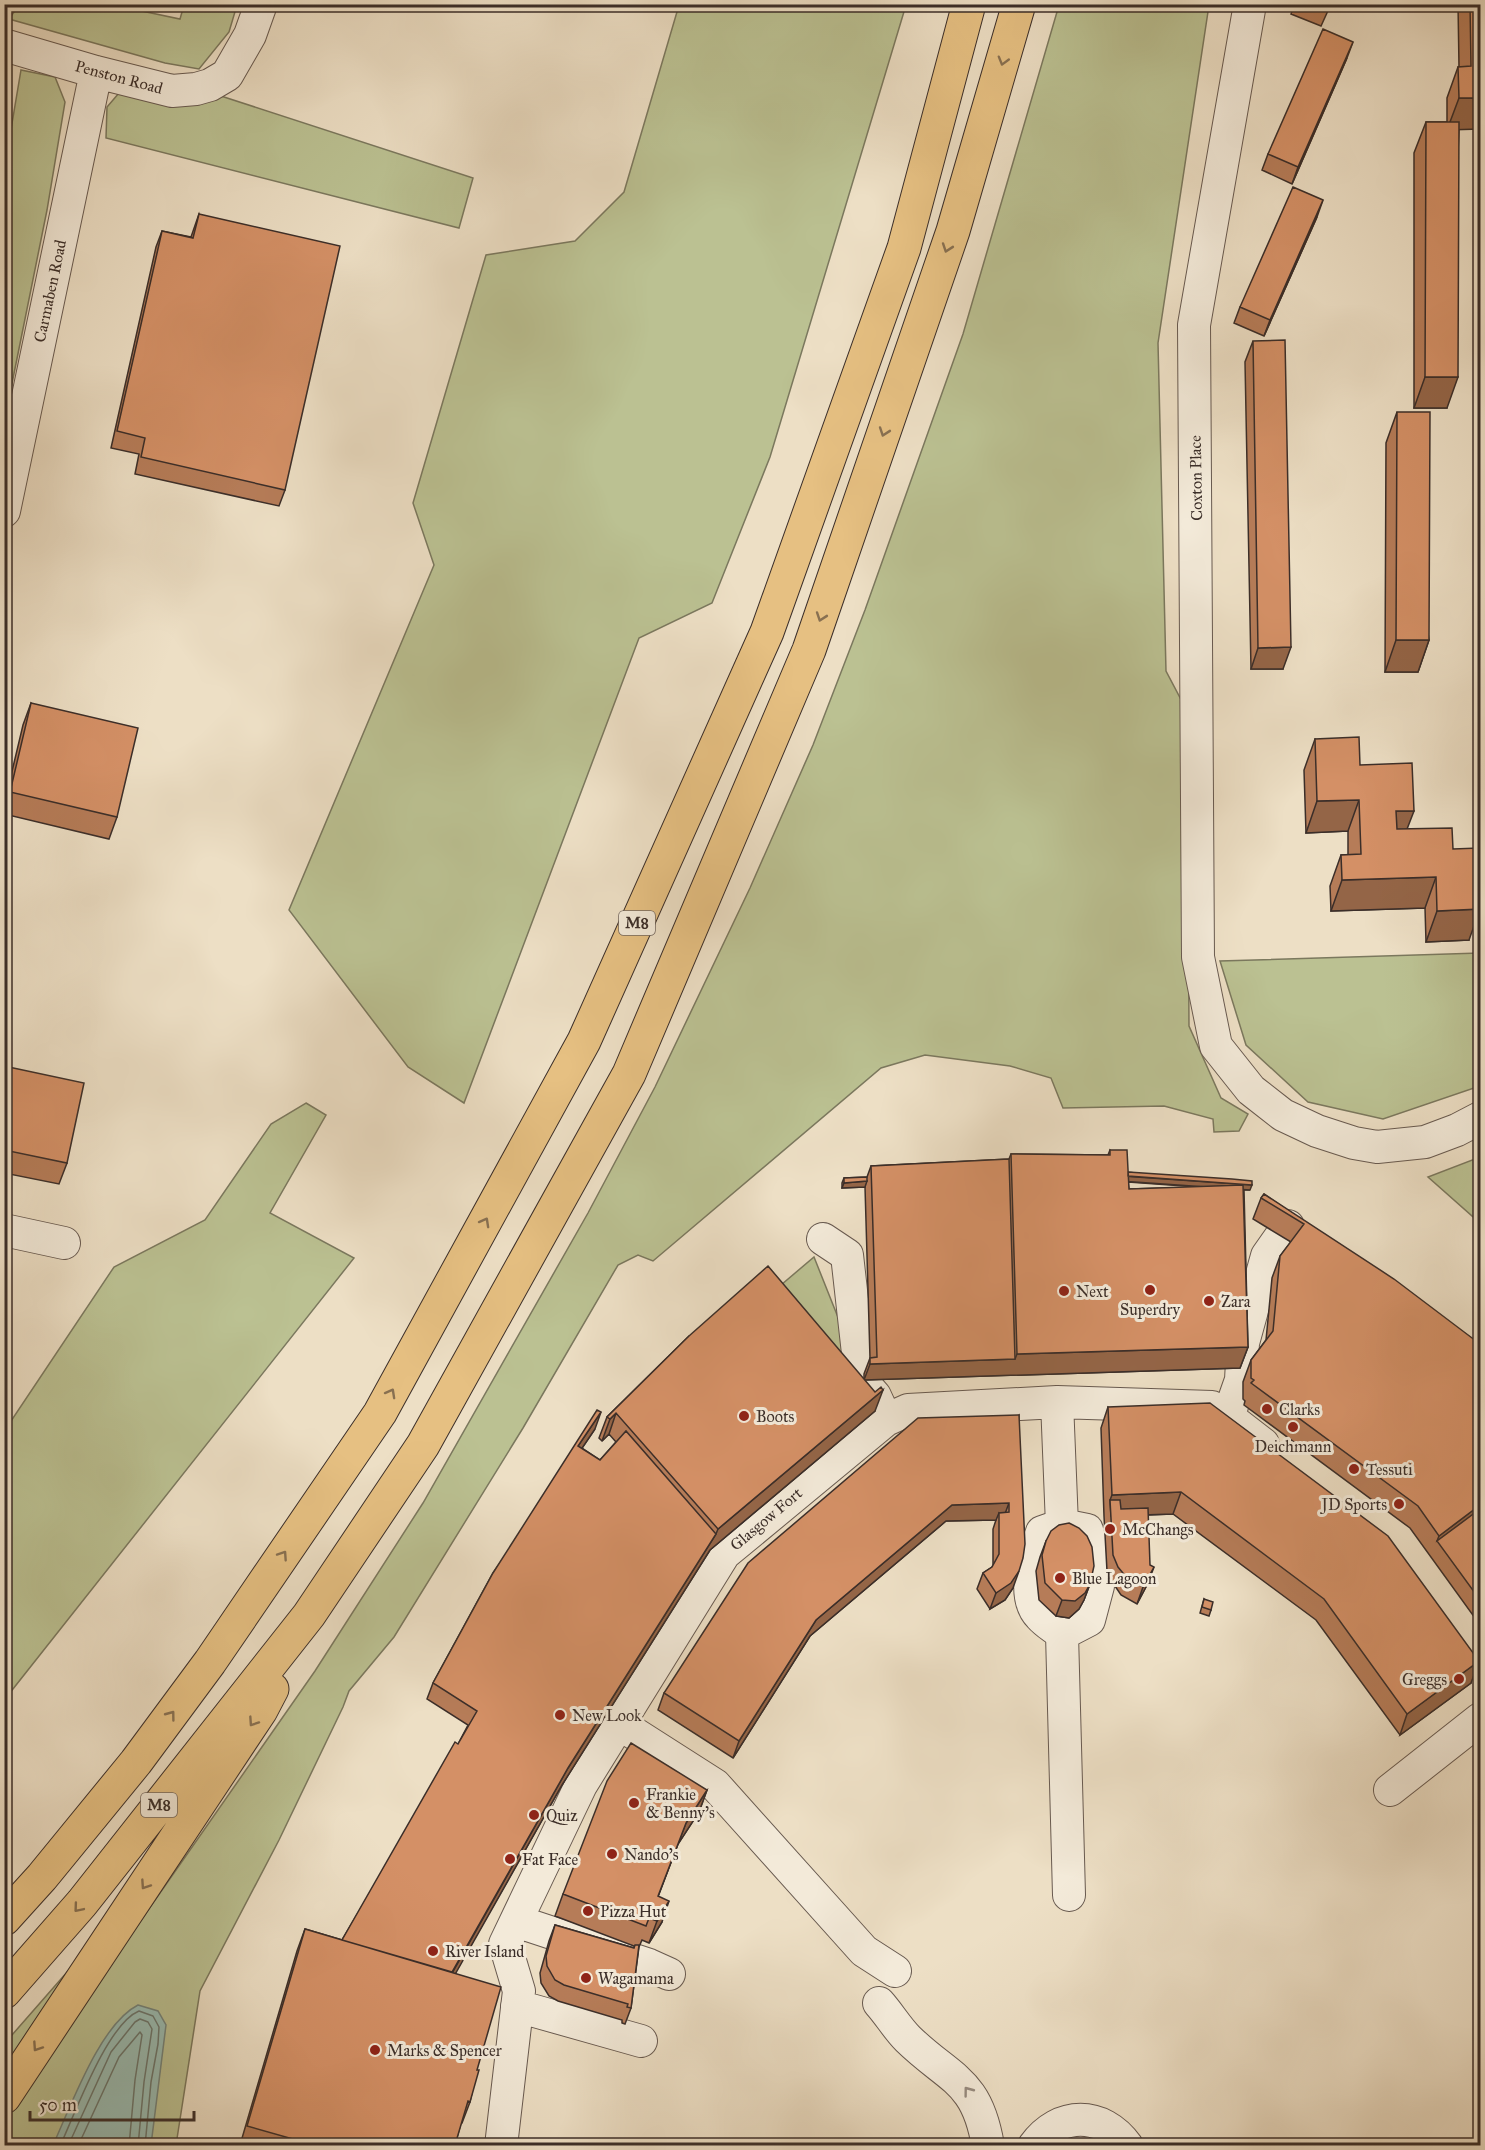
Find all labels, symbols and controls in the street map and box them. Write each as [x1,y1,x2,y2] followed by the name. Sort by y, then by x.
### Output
[73,56,165,98] street label: Penston Road
[997,56,1010,66] one-way arrow
[30,238,70,344] street label: Carmaben Road
[942,242,955,253] one-way arrow
[879,426,891,437] one-way arrow
[1186,435,1206,521] street label: Coxton Place
[815,611,828,622] one-way arrow
[619,911,655,935] road number: M8
[478,1218,489,1228] one-way arrow
[1076,1282,1109,1301] place label: Next
[1143,1283,1157,1297] marker: Superdry
[1057,1284,1071,1298] marker: Next
[1221,1292,1251,1311] place label: Zara
[1202,1294,1216,1308] marker: Zara
[1120,1300,1180,1319] place label: Superdry
[384,1389,395,1399] one-way arrow
[1279,1400,1320,1419] place label: Clarks
[1260,1402,1274,1416] marker: Clarks
[756,1407,795,1426] place label: Boots
[737,1409,751,1423] marker: Boots
[1286,1420,1300,1434] marker: Deichmann
[1255,1437,1332,1456] place label: Deichmann
[1366,1460,1413,1479] place label: Tessuti
[1347,1462,1361,1476] marker: Tessuti
[726,1483,807,1555] street label: Glasgow Fort
[1320,1495,1387,1515] place label: JD Sports
[1392,1497,1406,1511] marker: JD Sports
[1122,1520,1194,1540] place label: McChangs
[1103,1522,1117,1536] marker: McChangs
[276,1551,287,1562] one-way arrow
[1072,1569,1157,1589] place label: Blue Lagoon
[1053,1571,1067,1585] marker: Blue Lagoon
[1402,1670,1447,1690] place label: Greggs
[1452,1672,1466,1686] marker: Greggs
[572,1706,642,1725] place label: New Look
[553,1708,567,1722] marker: New Look
[164,1710,175,1721] one-way arrow
[249,1716,260,1727] one-way arrow
[646,1785,715,1822] place label: Frankie & Benny's
[141,1793,177,1817] road number: M8
[627,1796,641,1810] marker: Frankie & Benny's
[546,1806,578,1825] place label: Quiz
[527,1808,541,1822] marker: Quiz
[624,1845,679,1864] place label: Nando's
[605,1847,619,1861] marker: Nando's
[522,1850,579,1869] place label: Fat Face
[503,1852,517,1866] marker: Fat Face
[141,1878,152,1889] one-way arrow
[74,1901,85,1912] one-way arrow
[600,1902,667,1921] place label: Pizza Hut
[581,1904,595,1918] marker: Pizza Hut
[445,1942,524,1961] place label: River Island
[426,1944,440,1958] marker: River Island
[598,1969,674,1989] place label: Wagamama
[579,1971,593,1985] marker: Wagamama
[33,2041,45,2051] one-way arrow
[387,2041,502,2060] place label: Marks & Spencer
[368,2043,382,2057] marker: Marks & Spencer
[30,2084,194,2122] scale bar
[964,2087,975,2098] one-way arrow
[39,2094,77,2116] text: 50 m

